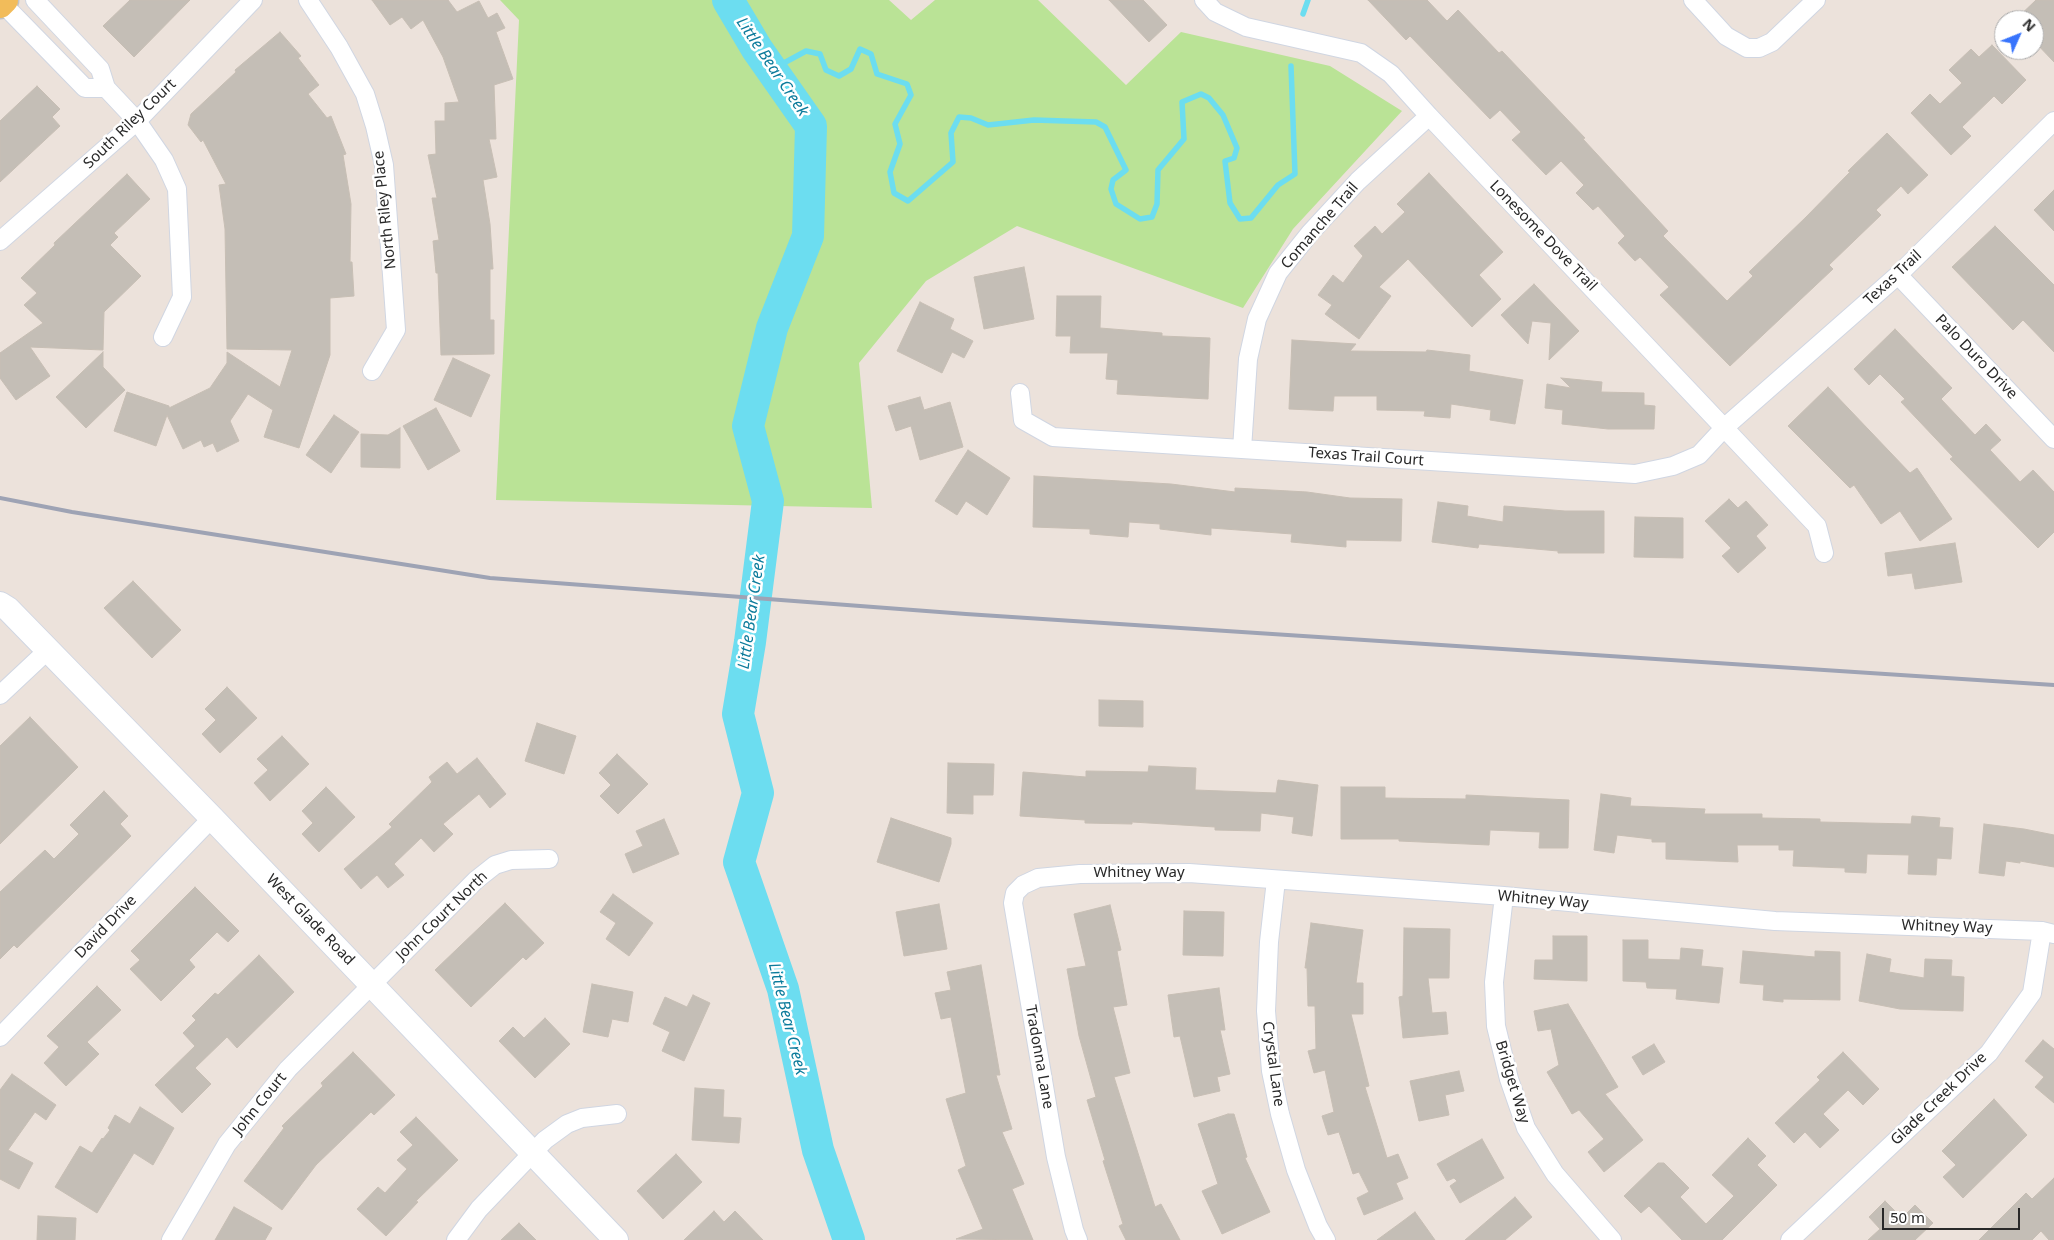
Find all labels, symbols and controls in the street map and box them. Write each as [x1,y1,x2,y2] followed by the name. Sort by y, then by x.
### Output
[1994,10,2044,60] north arrow
[732,14,812,120] water label: Little Bear Creek
[2019,14,2040,36] text: N
[80,75,180,173] street label: South Riley Court
[370,150,400,270] street label: North Riley Place
[1486,177,1600,295] street label: Lonesome Dove Trail
[1278,179,1362,273] street label: Comanche Trail
[1860,247,1926,309] street label: Texas Trail
[1931,311,2021,403] street label: Palo Duro Drive
[1308,444,1424,470] street label: Texas Trail Court
[734,554,770,670] water label: Little Bear Creek
[1093,864,1185,882] street label: Whitney Way
[392,868,492,964] street label: John Court North
[262,871,358,969] street label: West Glade Road
[1497,887,1589,913] street label: Whitney Way
[71,892,141,962] street label: David Drive
[1901,916,1993,938] street label: Whitney Way
[764,961,810,1077] water label: Little Bear Creek
[1021,1004,1057,1110] street label: Tradonna Lane
[1258,1020,1288,1108] street label: Crystal Lane
[1491,1038,1533,1126] street label: Bridget Way
[1887,1049,1991,1149] street label: Glade Creek Drive
[229,1069,291,1139] street label: John Court
[1884,1198,2022,1230] scale bar
[1890,1207,1925,1227] text: 50 m

